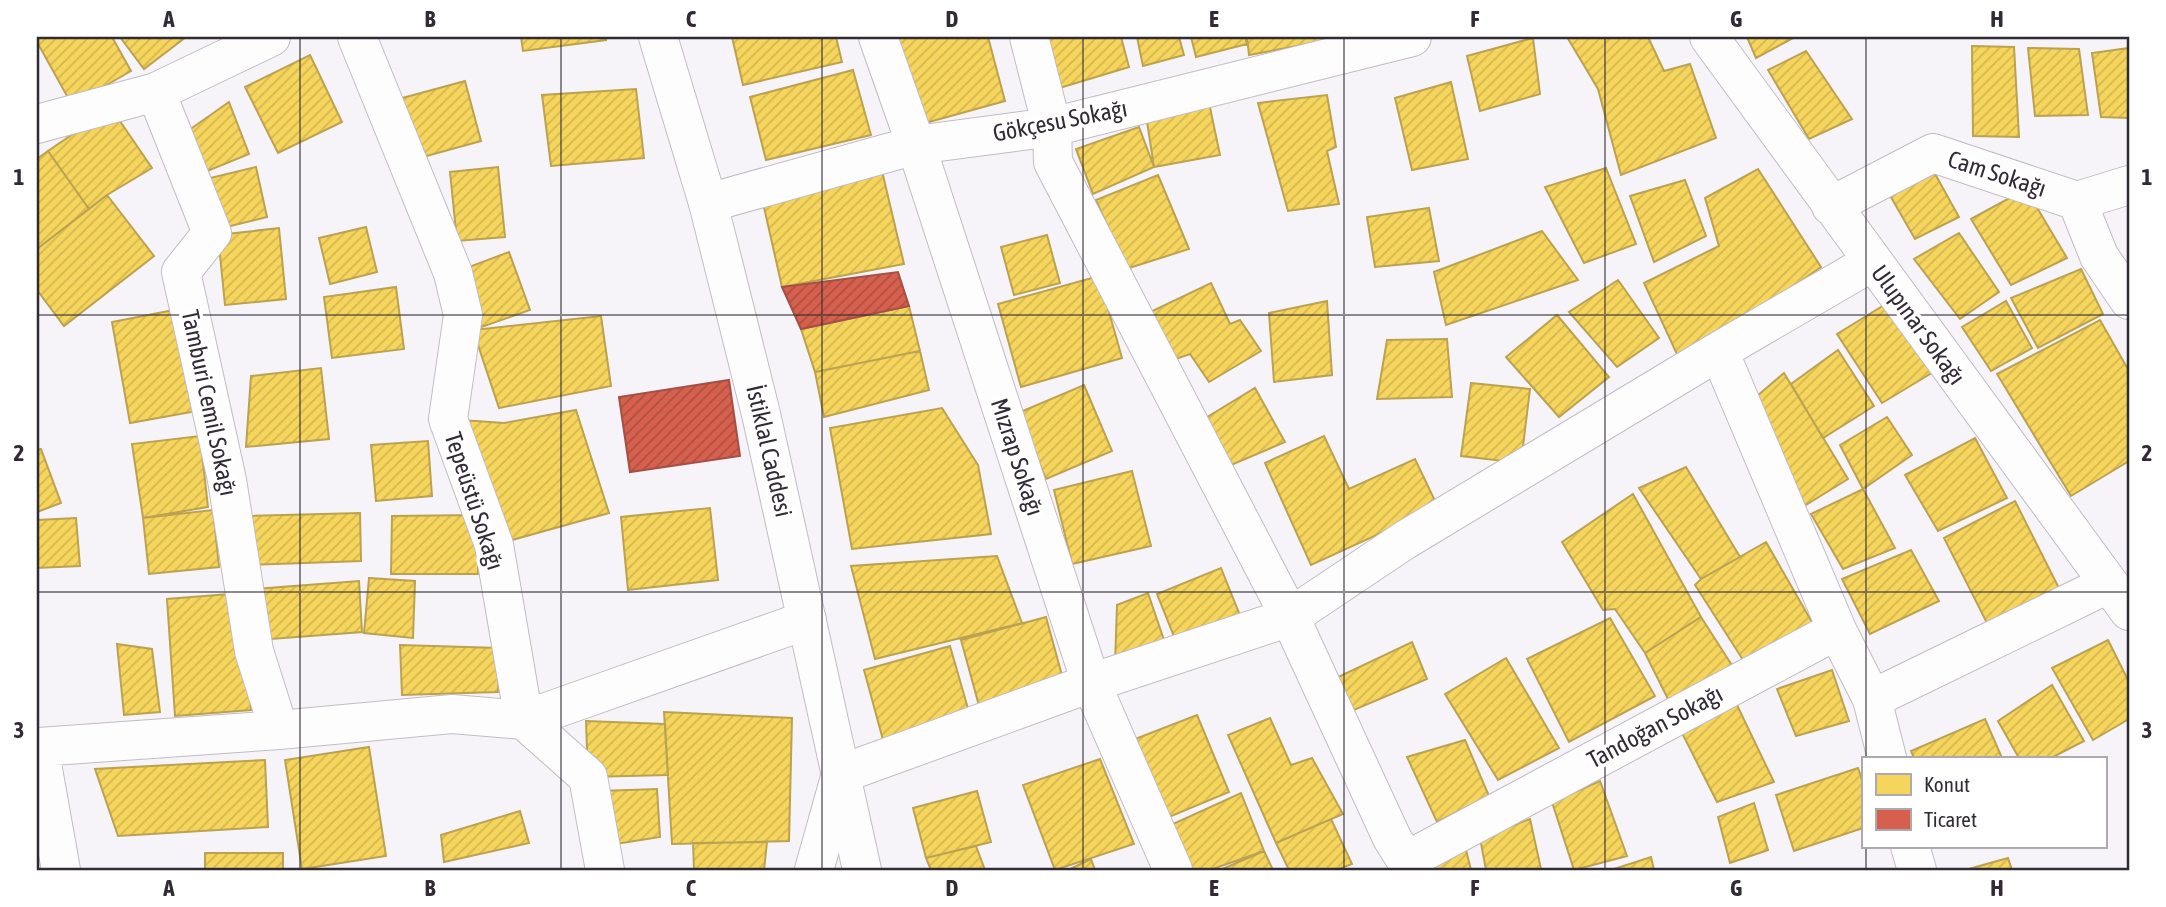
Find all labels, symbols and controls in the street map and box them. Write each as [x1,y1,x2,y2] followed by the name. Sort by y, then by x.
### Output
[162,6,175,32] text: A
[425,6,436,32] text: B
[686,6,697,32] text: C
[946,6,959,32] text: D
[1209,6,1219,32] text: E
[1470,6,1480,32] text: F
[1730,6,1742,32] text: G
[1990,6,2004,32] text: H
[991,94,1129,147] street label: Gökçesu Sokağı
[1945,145,2050,202] street label: Cam Sokağı
[14,164,25,190] text: 1
[2142,164,2153,190] text: 1
[1866,260,1971,390] street label: Ulupınar Sokağı
[177,308,242,498] street label: Tamburi Cemil Sokağı
[741,382,798,519] street label: İstiklal Caddesi
[986,395,1049,519] street label: Mızrap Sokağı
[440,429,509,573] street label: Tepeüstü Sokağı
[14,440,24,466] text: 2
[2142,440,2152,466] text: 2
[1583,680,1727,773] street label: Tandoğan Sokağı
[14,717,24,743] text: 3
[2142,717,2152,743] text: 3
[1862,757,2106,848] legend
[1924,772,1970,796] text: Konut
[1924,807,1977,831] text: Ticaret
[162,875,175,901] text: A
[425,875,436,901] text: B
[686,875,697,901] text: C
[946,875,959,901] text: D
[1209,875,1219,901] text: E
[1470,875,1480,901] text: F
[1730,875,1742,901] text: G
[1990,875,2004,901] text: H

